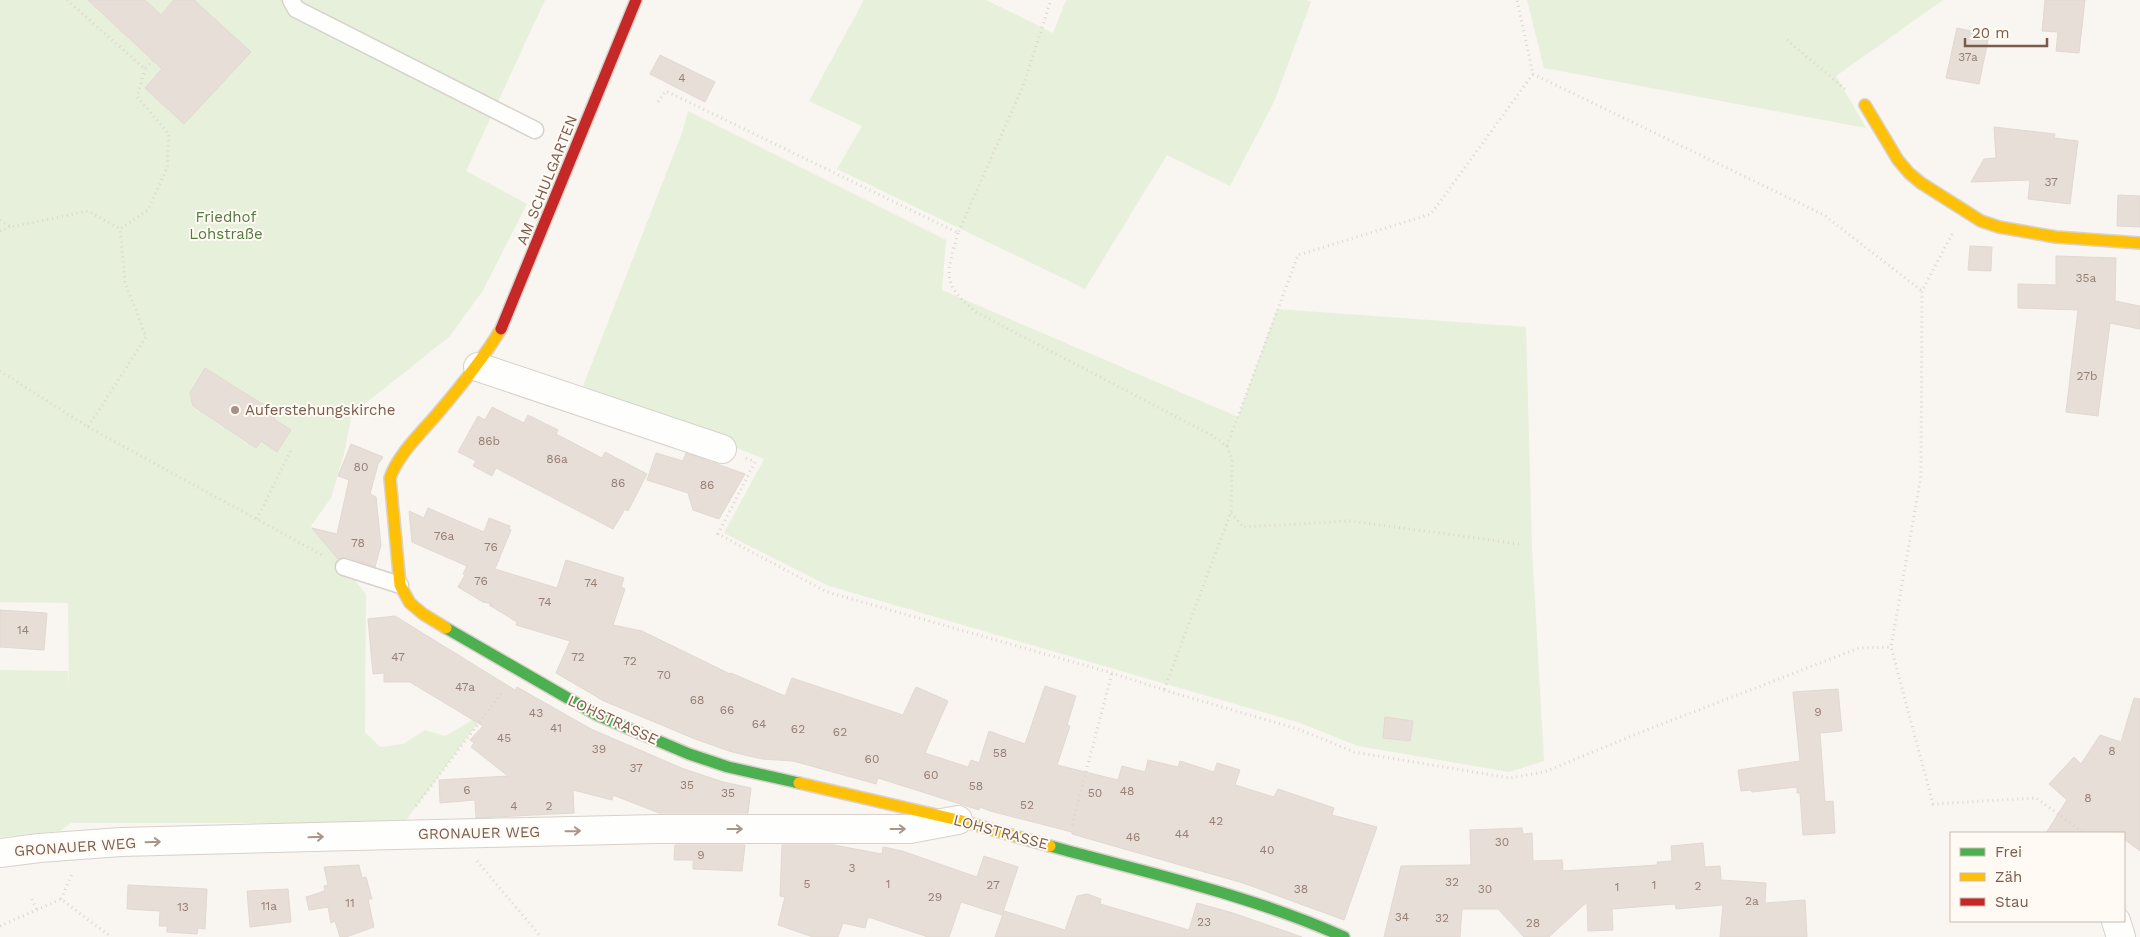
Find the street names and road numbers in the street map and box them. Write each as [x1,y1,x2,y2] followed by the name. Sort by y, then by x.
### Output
[513,113,581,247] street label: AM SCHULGARTEN
[565,691,661,749] street label: LOHSTRASSE
[952,811,1050,853] street label: LOHSTRASSE
[418,823,540,843] street label: GRONAUER WEG
[13,834,137,860] street label: GRONAUER WEG

